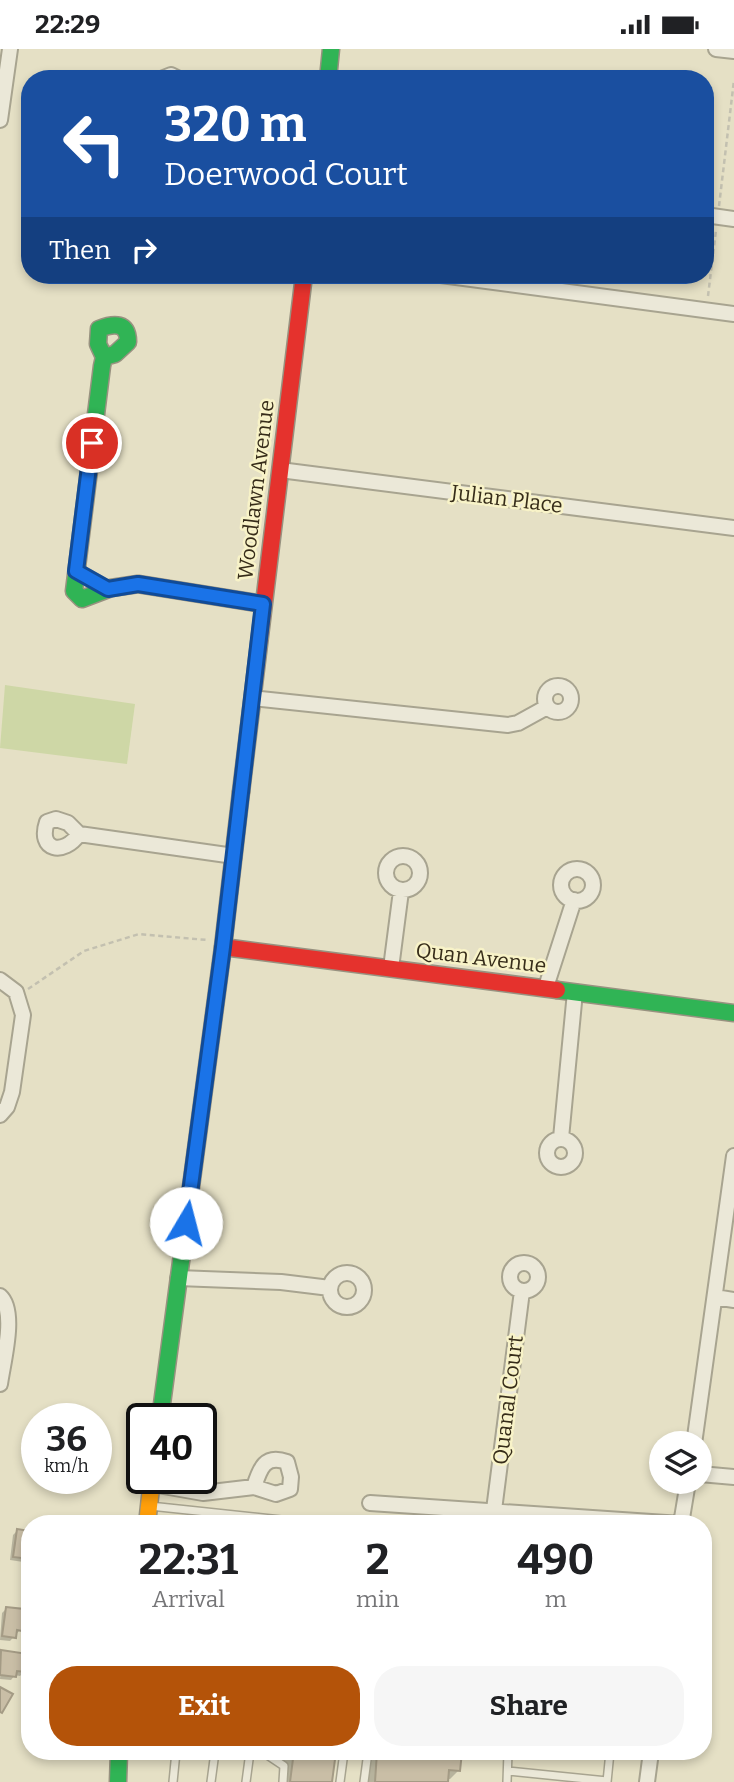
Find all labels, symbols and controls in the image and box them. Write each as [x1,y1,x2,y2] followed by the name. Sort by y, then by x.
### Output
[35,9,100,40] text: 22:29
[164,95,307,154] text: 320 m
[49,98,140,189] icon: left
[164,155,408,193] text: Doerwood Court
[125,231,163,269] icon: right
[49,235,111,266] text: Then
[232,398,280,582] street label: Woodlawn Avenue
[62,413,122,473] pin
[73,424,111,462] icon: arrive
[449,479,564,519] street label: Julian Place
[414,937,548,979] street label: Quan Avenue
[149,1186,223,1260] position arrow
[487,1333,529,1466] street label: Quanal Court
[126,1403,217,1494] speed limit sign: 40
[46,1418,87,1460] text: 36
[649,1431,712,1494] map controls
[649,1431,712,1494] button: layers
[44,1455,89,1477] text: km/h
[139,1535,238,1585] text: 22:31
[366,1535,389,1585] text: 2
[517,1535,594,1585] text: 490
[152,1585,225,1613] text: Arrival
[356,1585,399,1613] text: min
[545,1585,567,1613] text: m
[49,1666,360,1746] button: Exit
[374,1666,684,1746] button: Share

